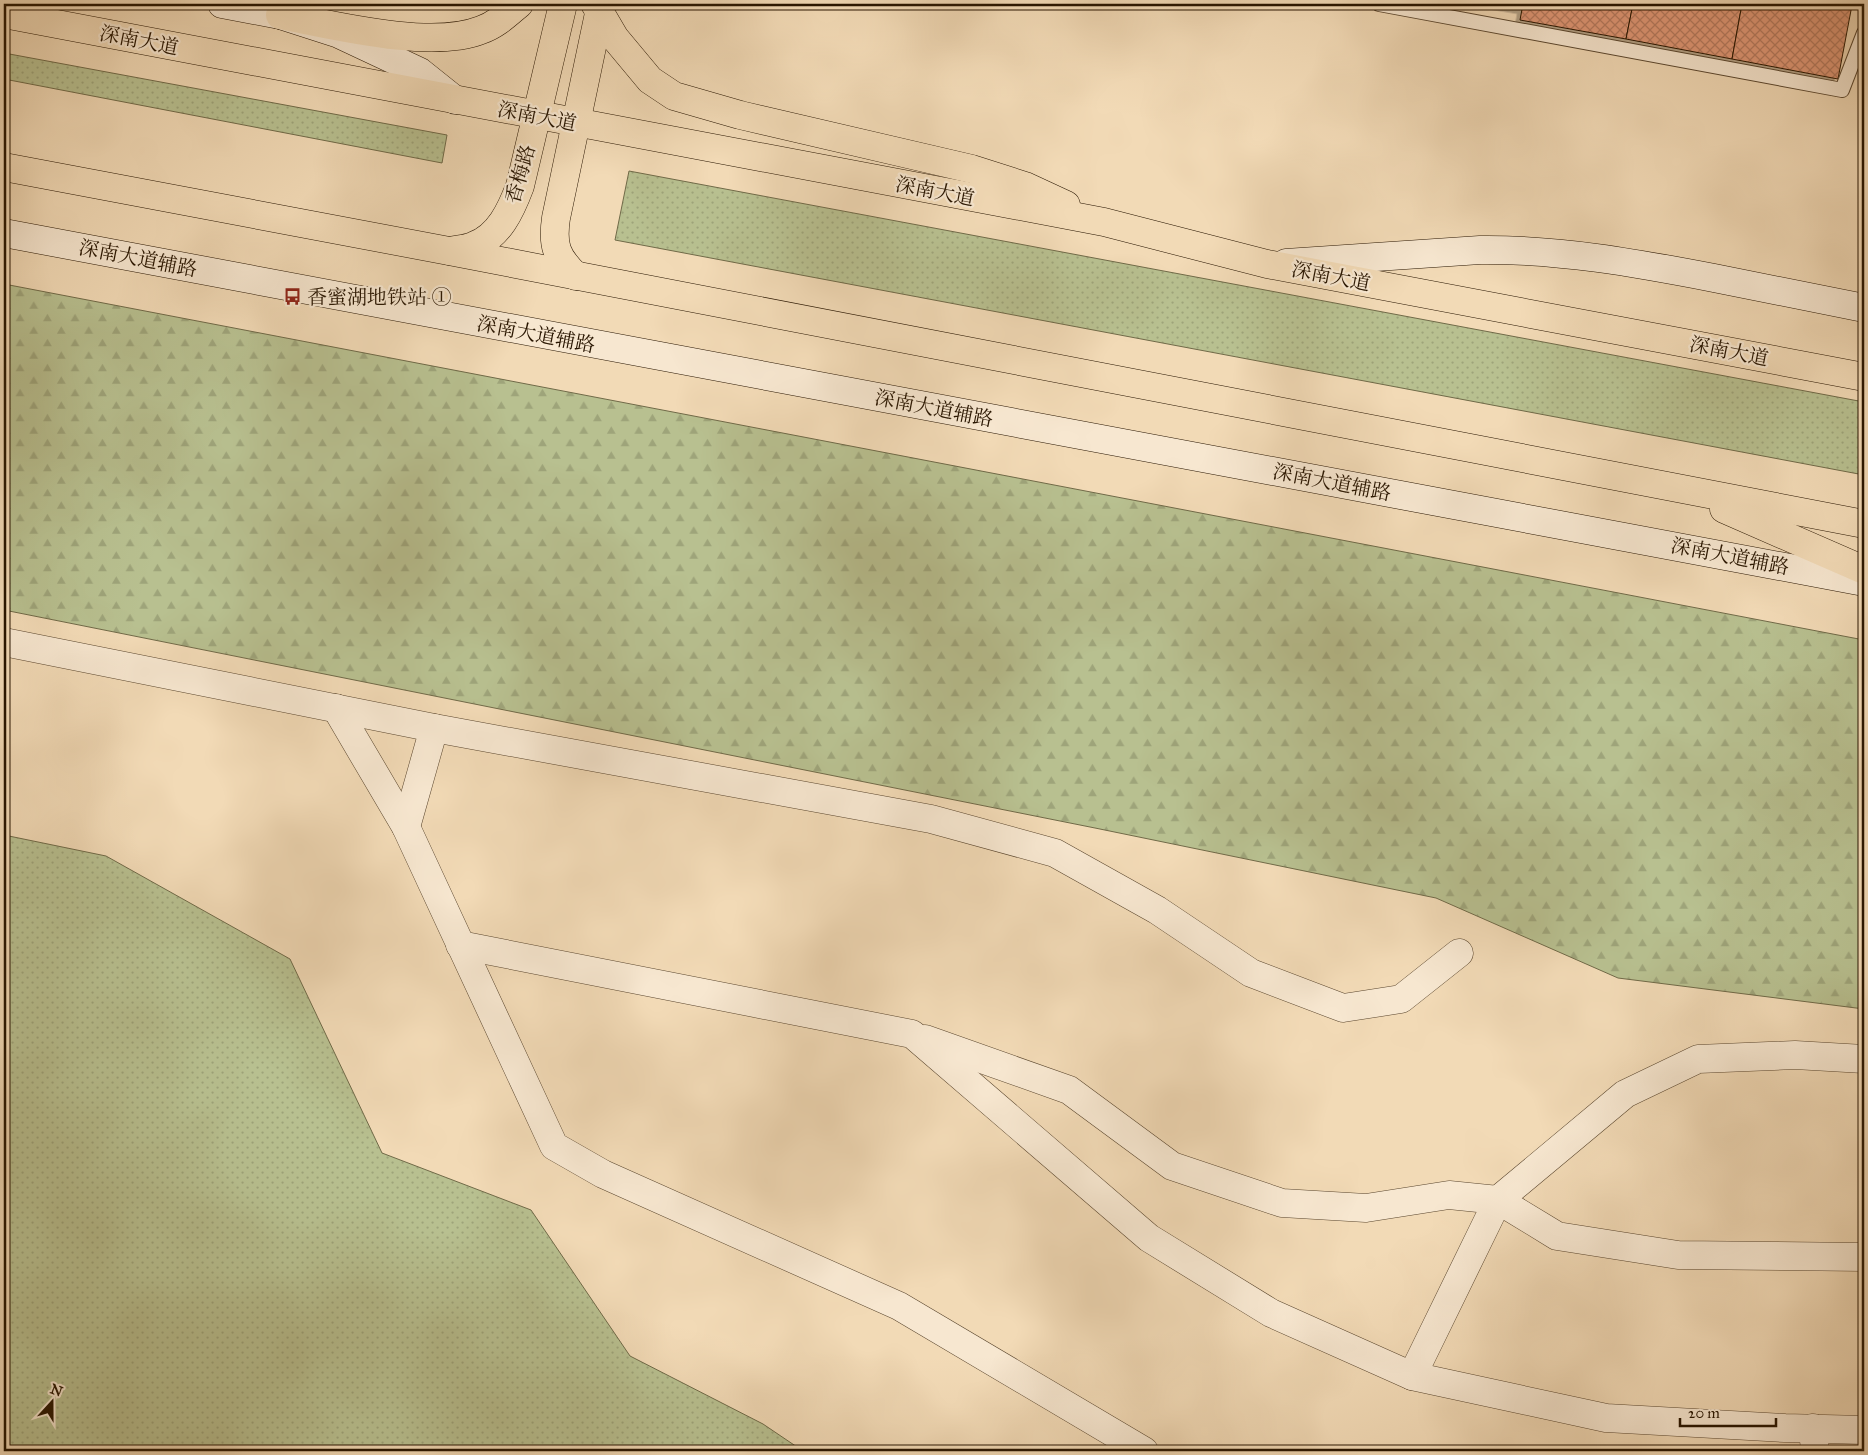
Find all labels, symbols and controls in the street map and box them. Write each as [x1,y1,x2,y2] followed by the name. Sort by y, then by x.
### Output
[97,21,181,59] street label: 深南大道
[495,97,579,135] street label: 深南大道
[500,142,540,206] street label: 香梅路
[893,172,977,210] street label: 深南大道
[77,235,199,281] street label: 深南大道辅路
[1289,257,1373,295] street label: 深南大道
[307,285,451,309] place label: 香蜜湖地铁站 ①
[283,287,303,307] bus stop icon: 香蜜湖地铁站 ①
[475,311,597,357] street label: 深南大道辅路
[1687,332,1771,370] street label: 深南大道
[873,385,995,431] street label: 深南大道辅路
[1271,459,1393,505] street label: 深南大道辅路
[1669,533,1791,579] street label: 深南大道辅路
[28,1378,78,1428] north arrow
[48,1380,65,1400] text: N
[1680,1395,1777,1427] scale bar
[1688,1404,1720,1422] text: 20 m

